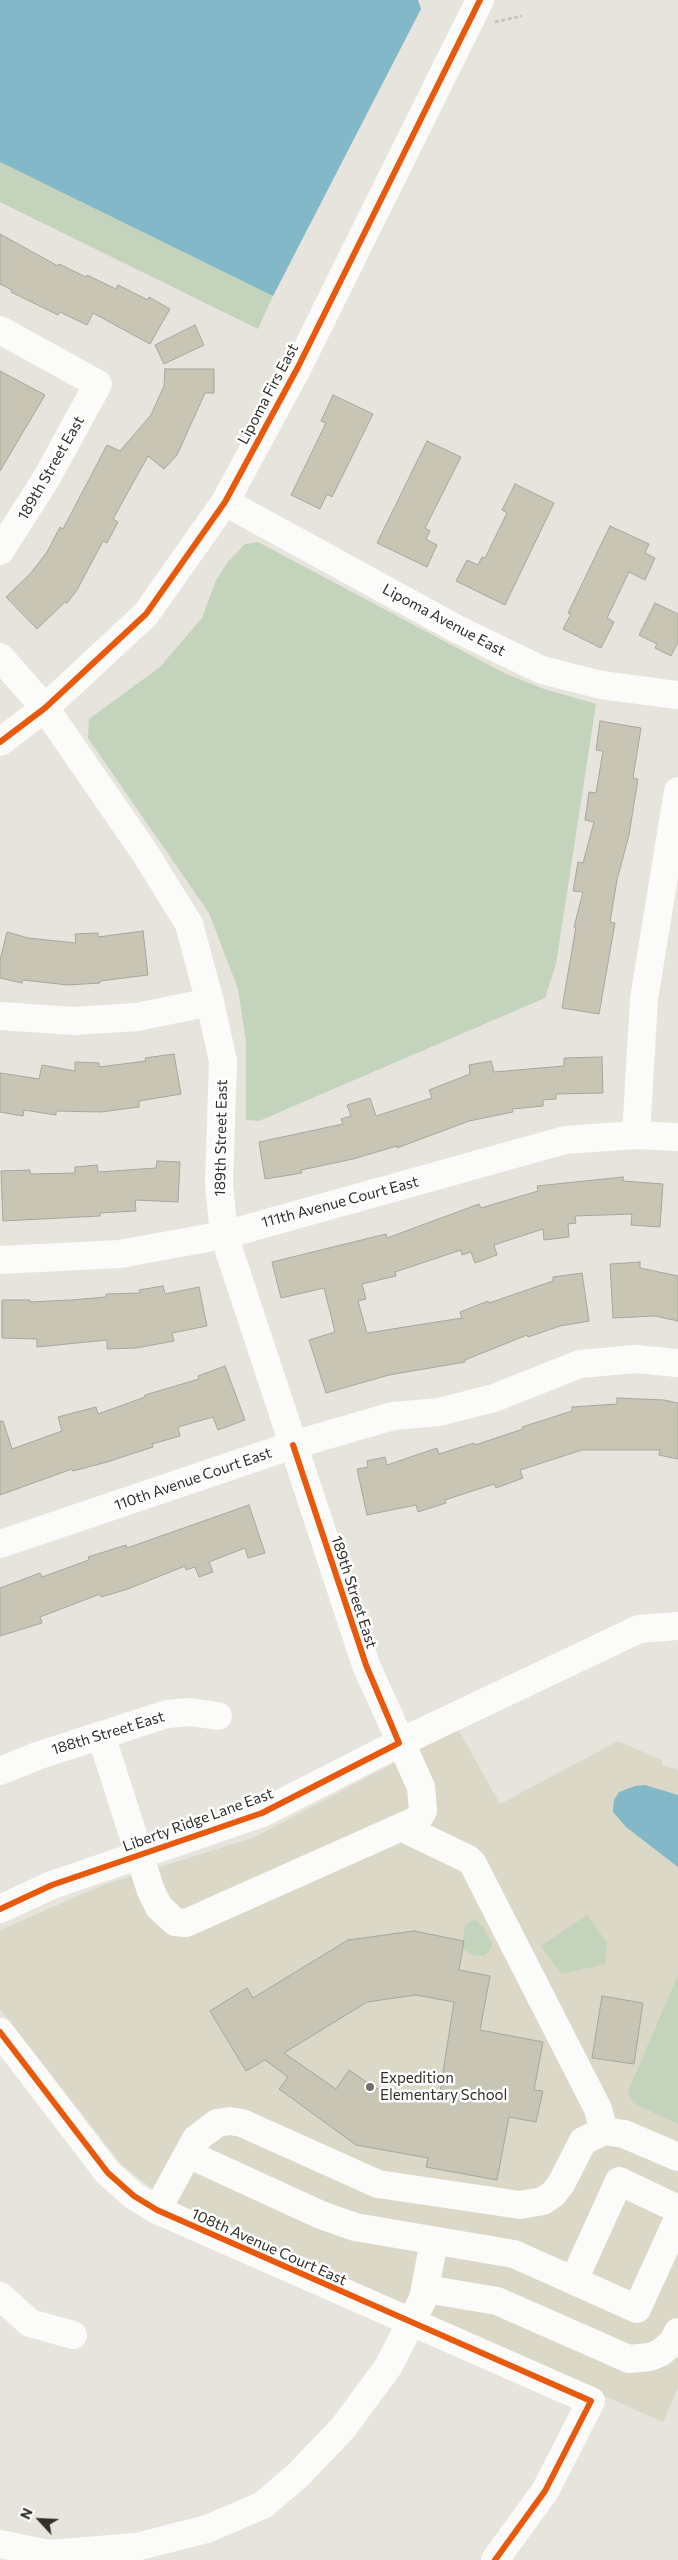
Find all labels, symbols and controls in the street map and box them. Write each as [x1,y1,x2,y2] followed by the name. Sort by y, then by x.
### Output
[234,340,302,448] street label: Lipoma Firs East
[14,413,88,523] street label: 189th Street East
[379,580,509,660] street label: Lipoma Avenue East
[211,1079,231,1197] street label: 189th Street East
[259,1172,421,1232] street label: 111th Avenue Court East
[112,1444,274,1514] street label: 110th Avenue Court East
[327,1533,381,1651] street label: 189th Street East
[49,1707,167,1759] street label: 188th Street East
[120,1784,276,1856] street label: Liberty Ridge Lane East
[380,2069,507,2104] place label: Expedition Elementary School
[364,2081,376,2093] marker: Expedition Elementary School
[189,2205,349,2289] street label: 108th Avenue Court East
[15,2495,65,2545] north arrow
[16,2505,36,2522] text: N

